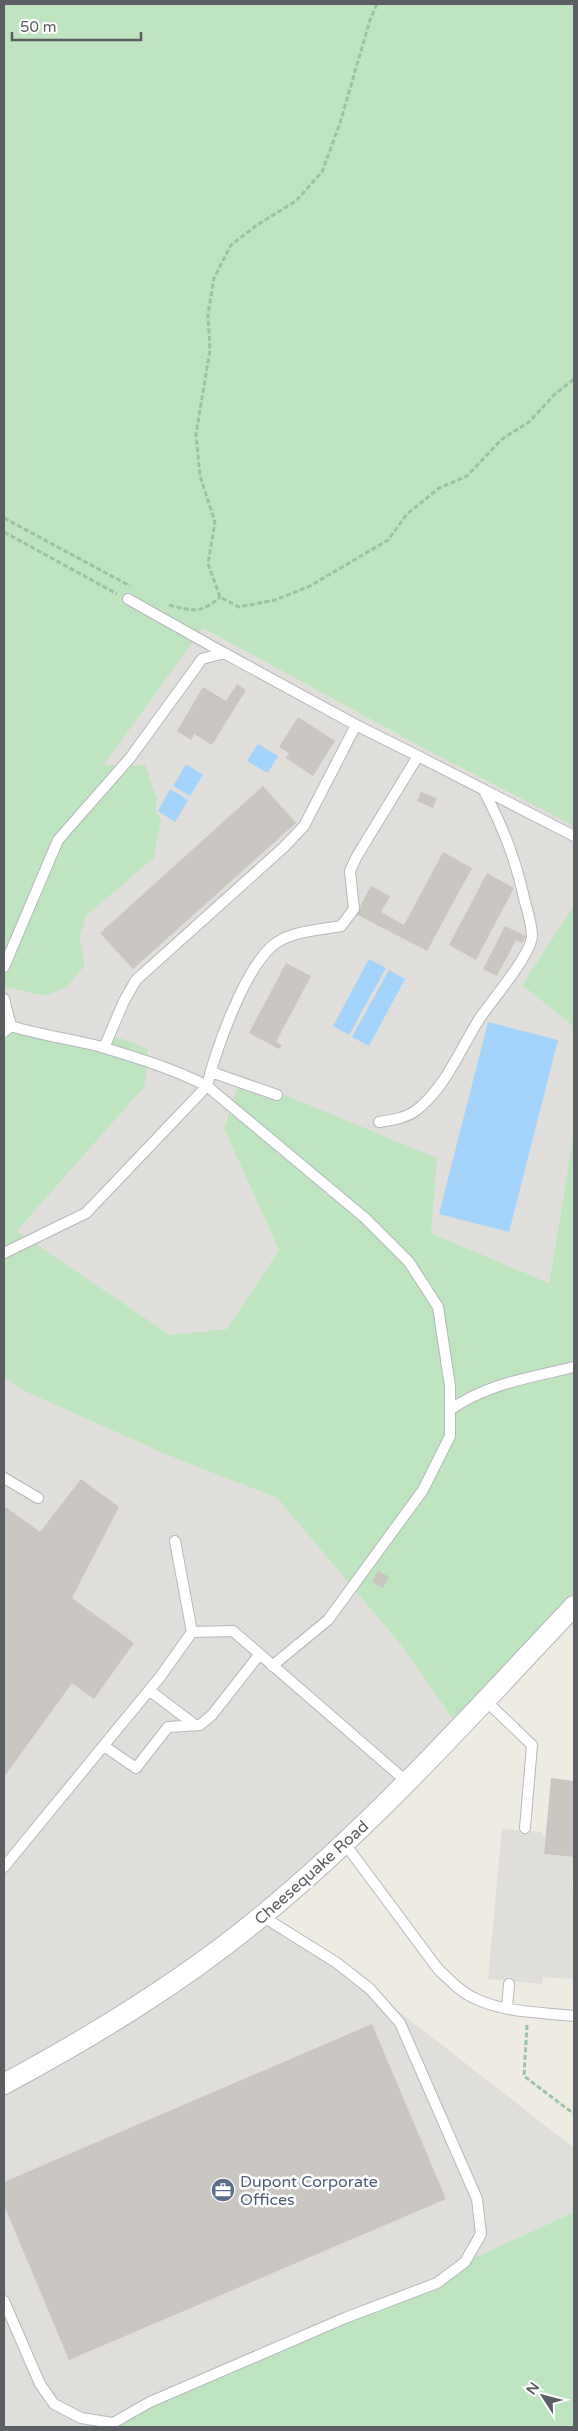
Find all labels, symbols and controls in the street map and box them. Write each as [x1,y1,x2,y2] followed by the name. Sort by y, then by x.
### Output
[12,10,141,42] scale bar
[20,18,57,36] text: 50 m
[251,1816,373,1929] street label: Cheesequake Road
[240,2172,378,2210] place label: Dupont Corporate Offices
[210,2177,236,2203] office icon: Dupont Corporate Offices
[518,2371,568,2421] north arrow
[523,2379,543,2398] text: N

